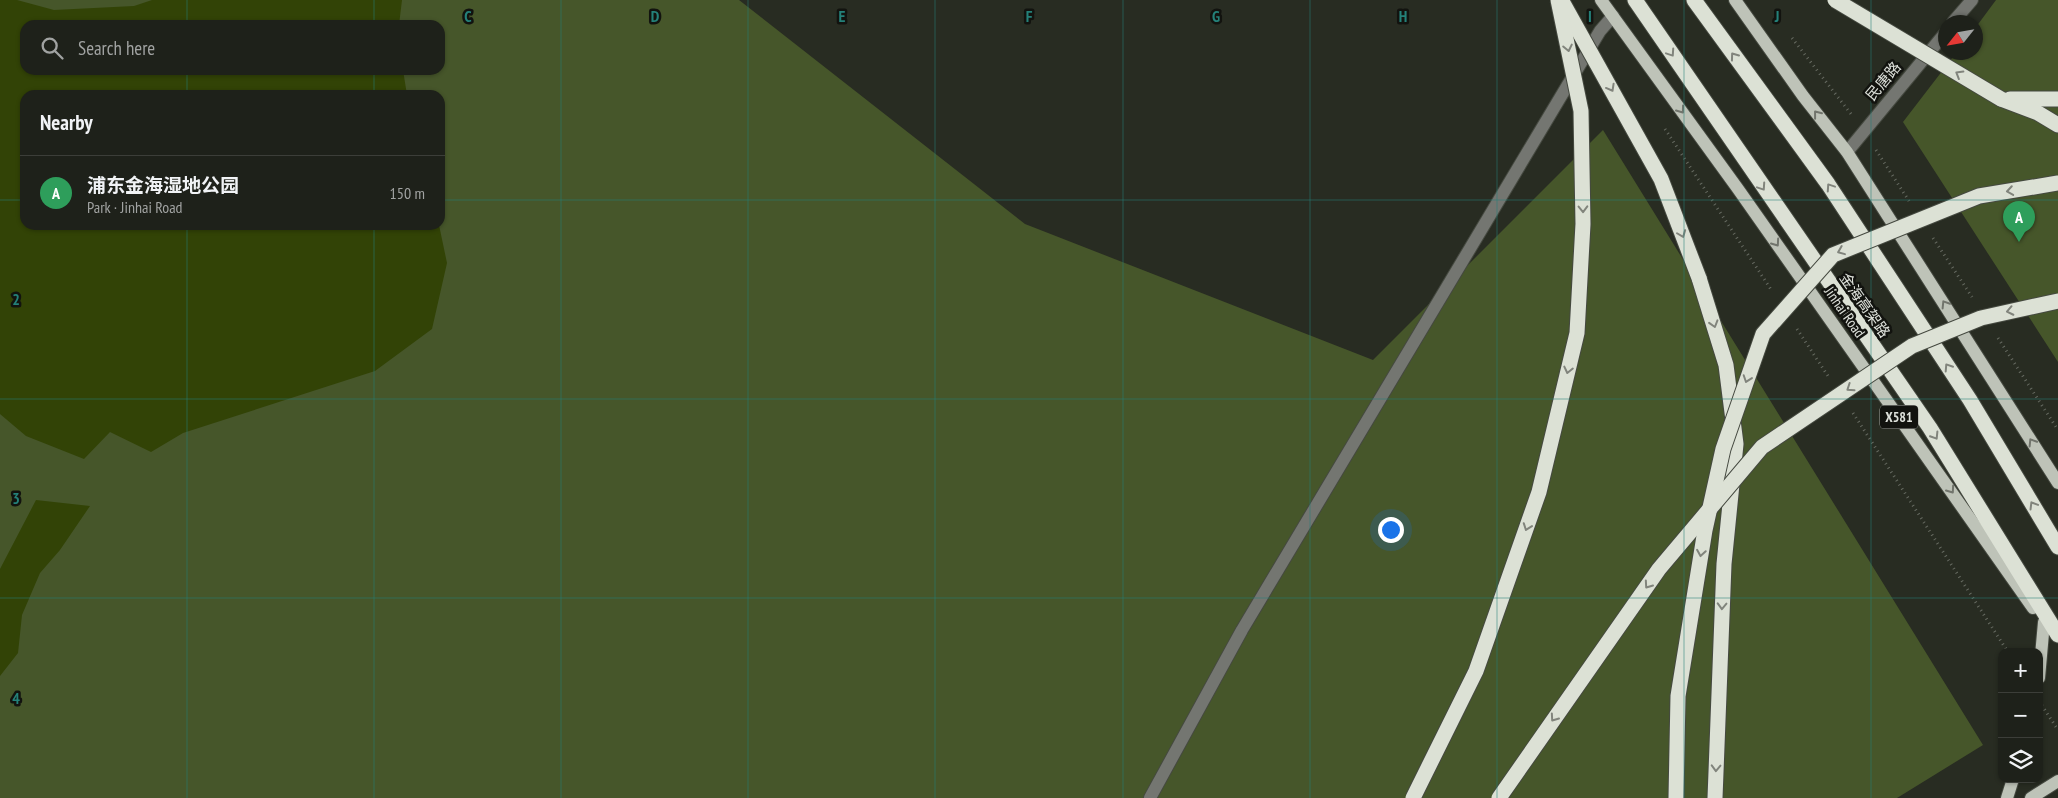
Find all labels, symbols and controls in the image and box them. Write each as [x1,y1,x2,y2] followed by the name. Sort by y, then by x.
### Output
[464,6,472,26] text: C
[651,6,660,26] text: D
[839,6,846,26] text: E
[1026,6,1033,26] text: F
[1212,6,1220,26] text: G
[1399,6,1407,26] text: H
[1588,6,1592,26] text: I
[1774,6,1779,26] text: J
[1938,15,1983,60] north arrow
[20,20,445,75] search box
[38,34,66,62] icon: search
[78,36,155,60] text: Search here
[1562,43,1573,52] one-way arrow
[1665,47,1674,56] one-way arrow
[1731,52,1740,62] one-way arrow
[1861,58,1905,104] street label: 民唐路
[1955,70,1964,80] one-way arrow
[1604,83,1614,92] one-way arrow
[1675,104,1684,114] one-way arrow
[40,109,93,136] text: Nearby
[1814,110,1823,119] one-way arrow
[87,173,239,197] text: 浦东金海湿地公园
[1756,182,1766,191] one-way arrow
[52,183,60,203] text: A
[390,183,425,203] text: 150 m
[1827,184,1836,193] one-way arrow
[2006,185,2014,196] one-way arrow
[87,197,183,217] text: Park · Jinhai Road
[2003,201,2035,242] pin: A
[1578,206,1588,213] one-way arrow
[1676,229,1686,238] one-way arrow
[1770,237,1779,247] one-way arrow
[1837,245,1846,256] one-way arrow
[1836,269,1894,341] street label: 金海高架路
[1820,282,1869,341] street label: Jinhai Road
[12,289,20,309] text: 2
[1941,301,1951,310] one-way arrow
[2006,305,2015,316] one-way arrow
[1708,320,1718,328] one-way arrow
[1945,363,1954,372] one-way arrow
[1563,366,1574,375] one-way arrow
[1743,374,1753,383] one-way arrow
[1846,382,1855,391] one-way arrow
[1880,406,1918,428] road number: X581
[1928,430,1938,439] one-way arrow
[2029,438,2038,447] one-way arrow
[1945,484,1953,493] one-way arrow
[12,488,20,508] text: 3
[2029,502,2039,511] one-way arrow
[1378,517,1404,543] your location
[1523,522,1533,531] one-way arrow
[1696,549,1707,557] one-way arrow
[1645,579,1654,589] one-way arrow
[1717,602,1727,610] one-way arrow
[1998,648,2043,783] map controls
[1998,648,2043,693] button: +
[12,688,20,708] text: 4
[1998,693,2043,738] button: −
[1551,712,1560,722] one-way arrow
[1998,738,2043,783] button: layers
[1711,765,1721,773] one-way arrow

